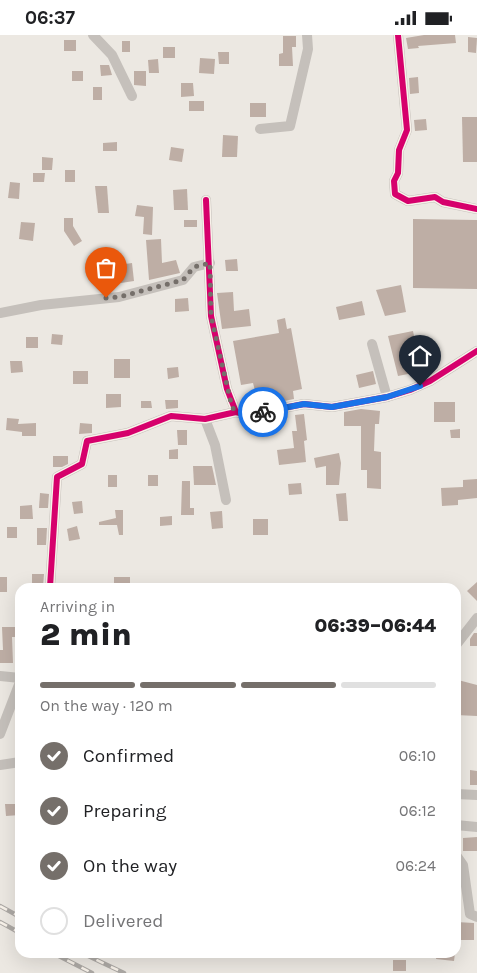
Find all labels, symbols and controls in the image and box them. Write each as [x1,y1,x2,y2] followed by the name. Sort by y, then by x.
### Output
[25,7,75,29] text: 06:37
[85,247,127,298] pin
[92,254,120,282] icon: bag
[399,335,441,386] pin
[406,342,434,370] icon: home
[238,387,288,437] courier
[249,398,277,426] icon: bike
[40,597,115,616] text: Arriving in
[314,615,436,637] text: 06:39–06:44
[40,616,132,653] text: 2 min
[40,696,173,715] text: On the way · 120 m
[40,742,68,770] icon: check
[83,745,174,767] text: Confirmed
[399,746,436,765] text: 06:10
[40,797,68,825] icon: check
[83,800,166,822] text: Preparing
[399,801,436,820] text: 06:12
[40,852,68,880] icon: check
[83,855,177,877] text: On the way
[395,856,436,875] text: 06:24
[83,910,163,932] text: Delivered

